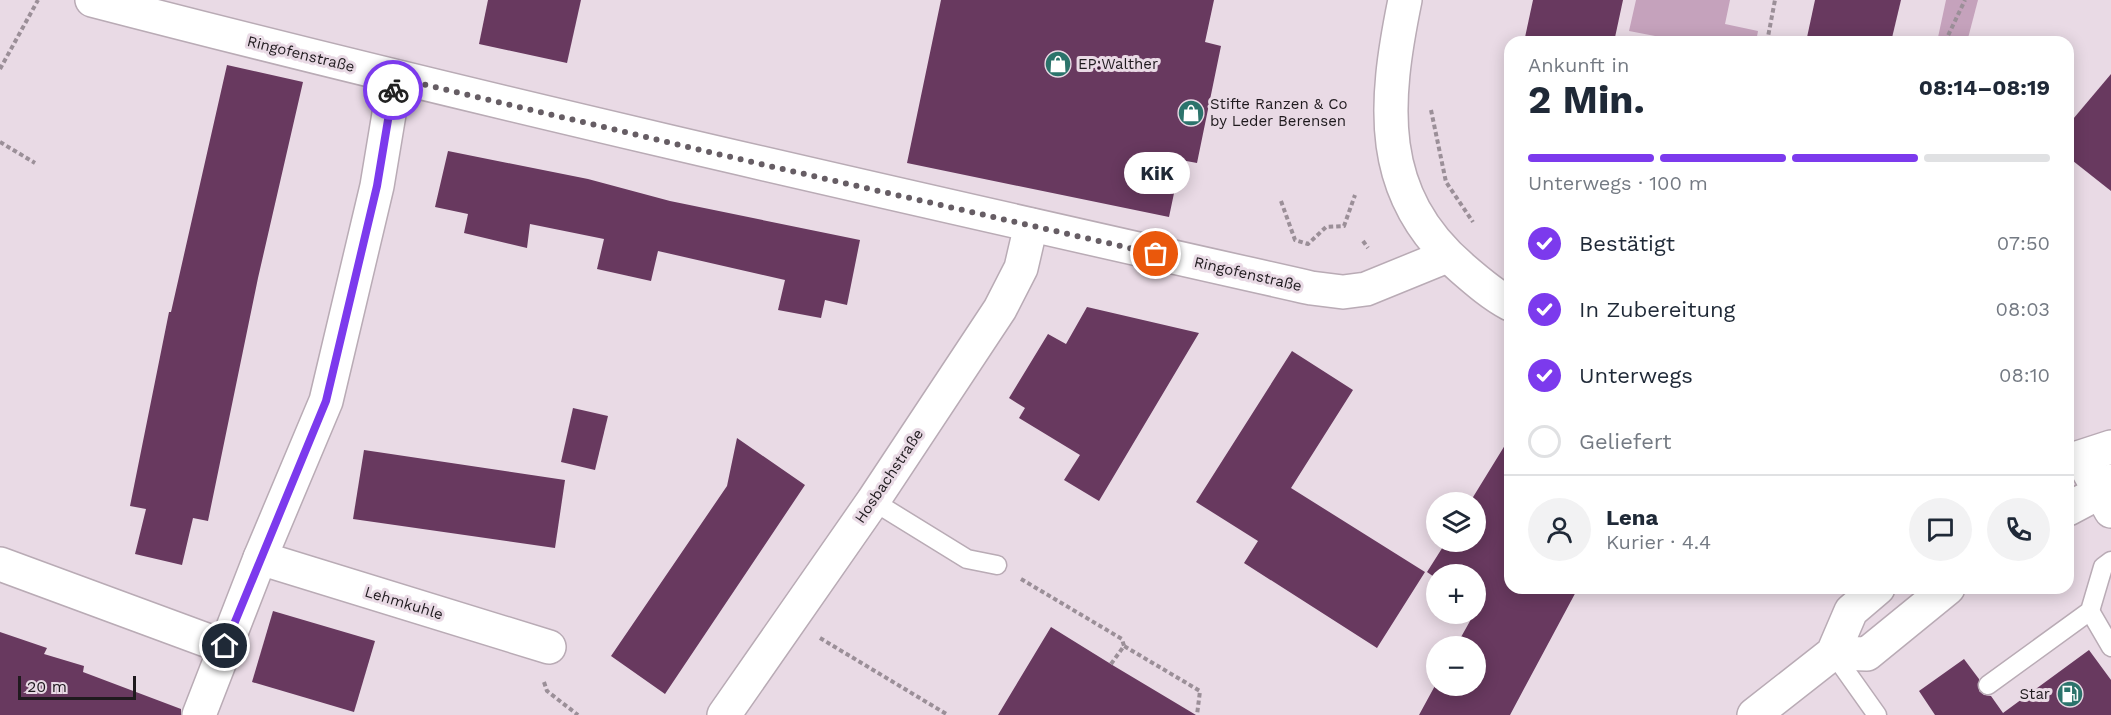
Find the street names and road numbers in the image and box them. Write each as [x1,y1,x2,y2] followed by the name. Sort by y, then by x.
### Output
[245,32,357,76] street label: Ringofenstraße
[1192,253,1304,295] street label: Ringofenstraße
[851,425,927,527] street label: Hosbachstraße
[363,583,445,623] street label: Lehmkuhle

